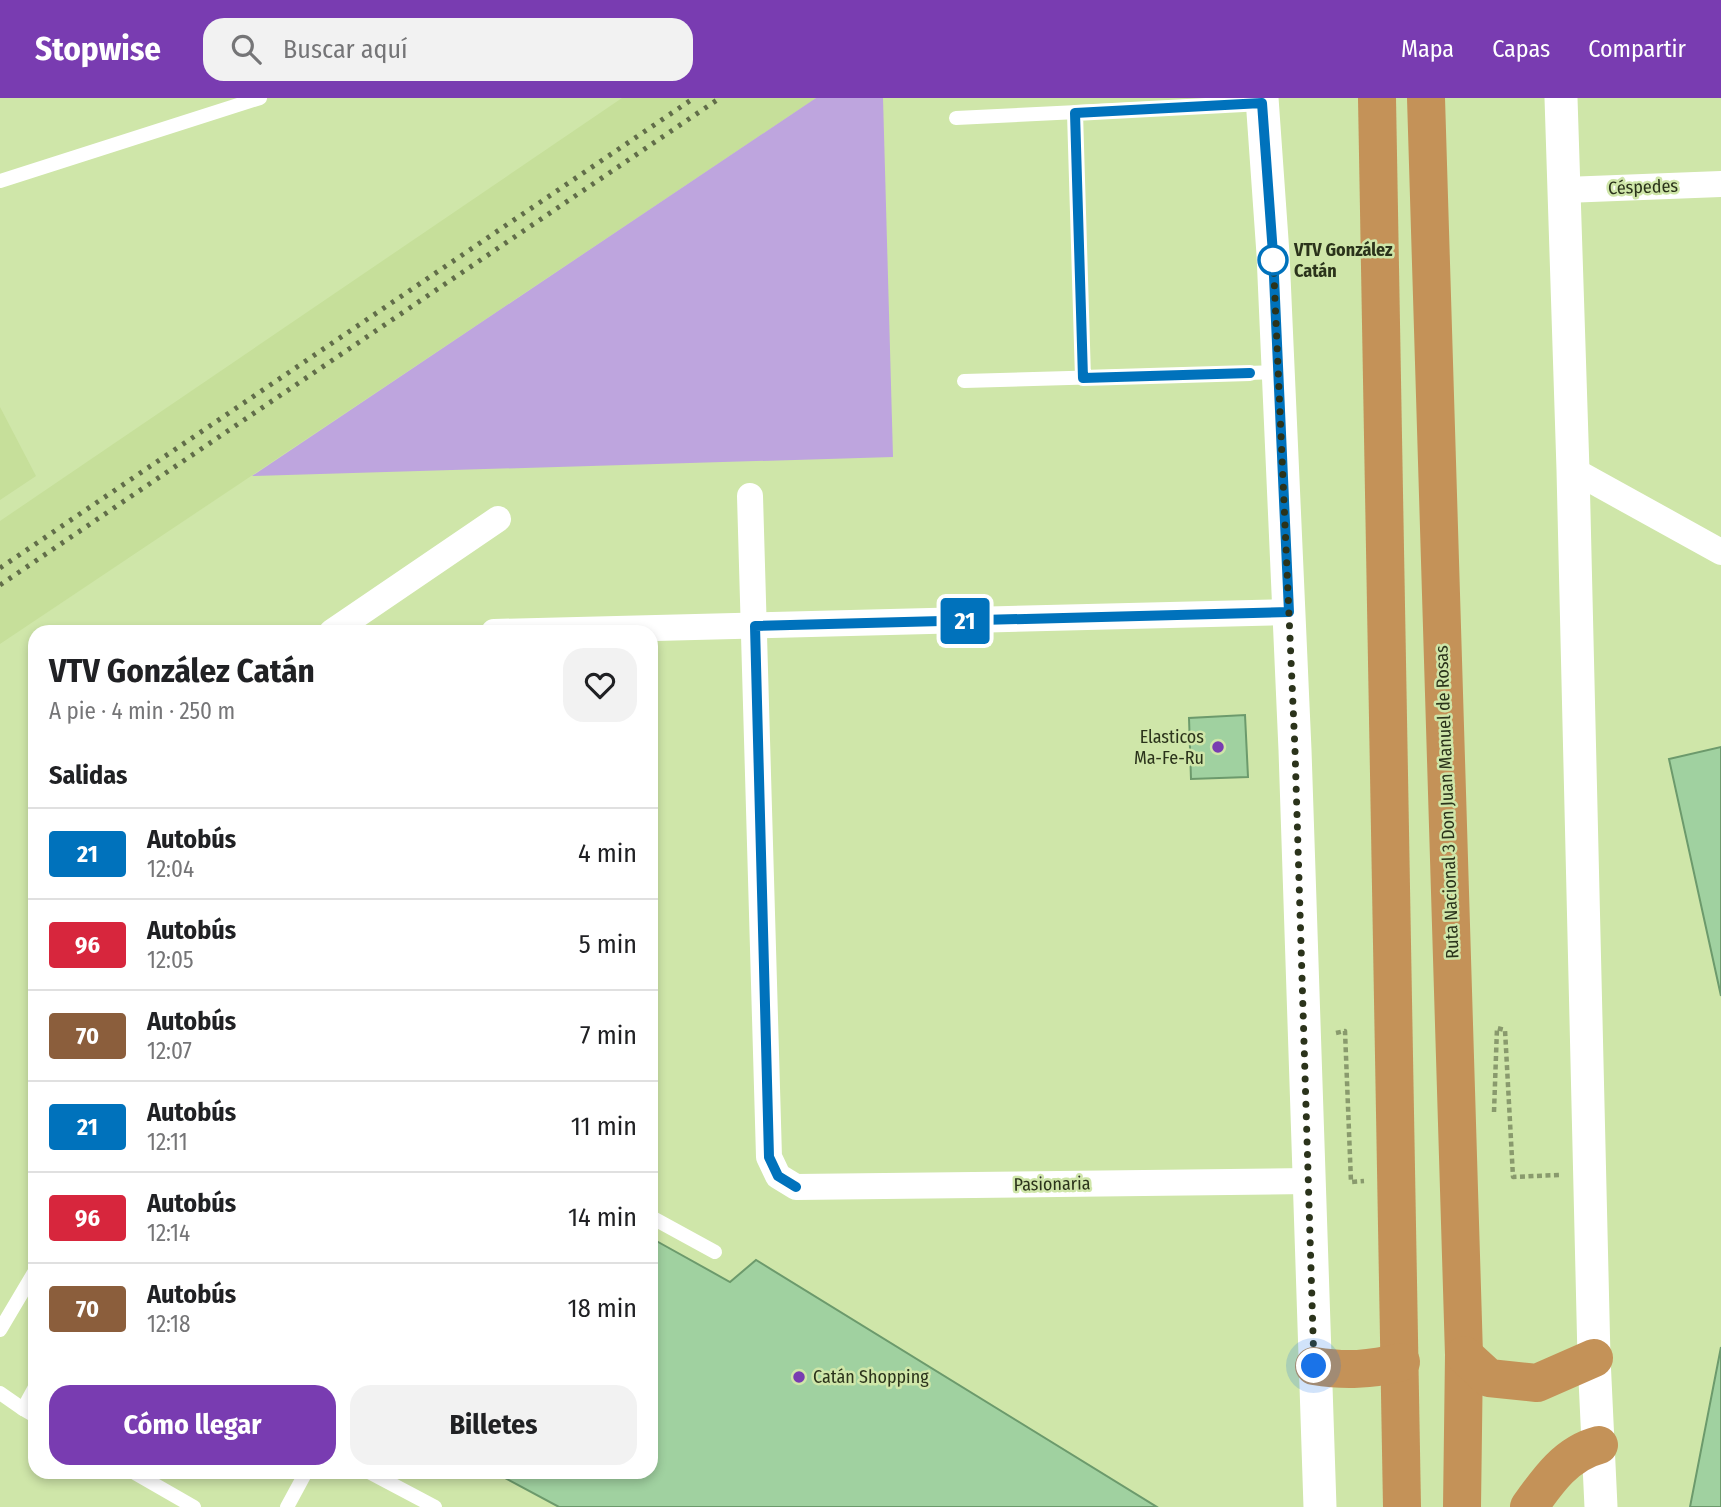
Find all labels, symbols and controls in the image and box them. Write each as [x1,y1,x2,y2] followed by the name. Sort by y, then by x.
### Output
[203,18,693,81] search box
[35,29,161,69] text: Stopwise
[227,30,265,68] icon: search
[283,34,408,65] text: Buscar aquí
[1401,35,1454,63] text: Mapa
[1492,35,1550,63] text: Capas
[1588,35,1686,63] text: Compartir
[1608,175,1679,199] street label: Céspedes
[1293,239,1393,282] place label: VTV González Catán
[1258,245,1288,275] marker: VTV González Catán
[934,598,996,644] line badge: 21
[955,607,975,635] text: 21
[1431,645,1463,959] street label: Ruta Nacional 3 Don Juan Manuel de Rosas
[563,648,637,722] button: heart
[49,651,315,691] text: VTV González Catán
[49,697,235,725] text: A pie · 4 min · 250 m
[1134,726,1204,769] place label: Elasticos Ma-Fe-Ru
[1210,739,1226,755] marker: Elasticos Ma-Fe-Ru
[49,760,127,791] text: Salidas
[147,824,236,855] text: Autobús
[578,838,637,869] text: 4 min
[77,840,98,868] text: 21
[147,855,194,883] text: 12:04
[147,915,236,946] text: Autobús
[579,929,637,960] text: 5 min
[75,931,100,959] text: 96
[147,946,194,974] text: 12:05
[147,1006,236,1037] text: Autobús
[580,1020,637,1051] text: 7 min
[76,1022,99,1050] text: 70
[147,1037,192,1065] text: 12:07
[147,1097,236,1128] text: Autobús
[571,1111,637,1142] text: 11 min
[77,1113,98,1141] text: 21
[147,1128,188,1156] text: 12:11
[1013,1172,1091,1196] street label: Pasionaria
[147,1188,236,1219] text: Autobús
[568,1202,637,1233] text: 14 min
[75,1204,100,1232] text: 96
[147,1219,190,1247] text: 12:14
[147,1279,236,1310] text: Autobús
[568,1293,637,1324] text: 18 min
[76,1295,99,1323] text: 70
[147,1310,191,1338] text: 12:18
[1296,1348,1331,1383] your location
[813,1366,929,1388] place label: Catán Shopping
[791,1369,807,1385] marker: Catán Shopping
[49,1385,336,1465] button: Cómo llegar
[350,1385,637,1465] button: Billetes

